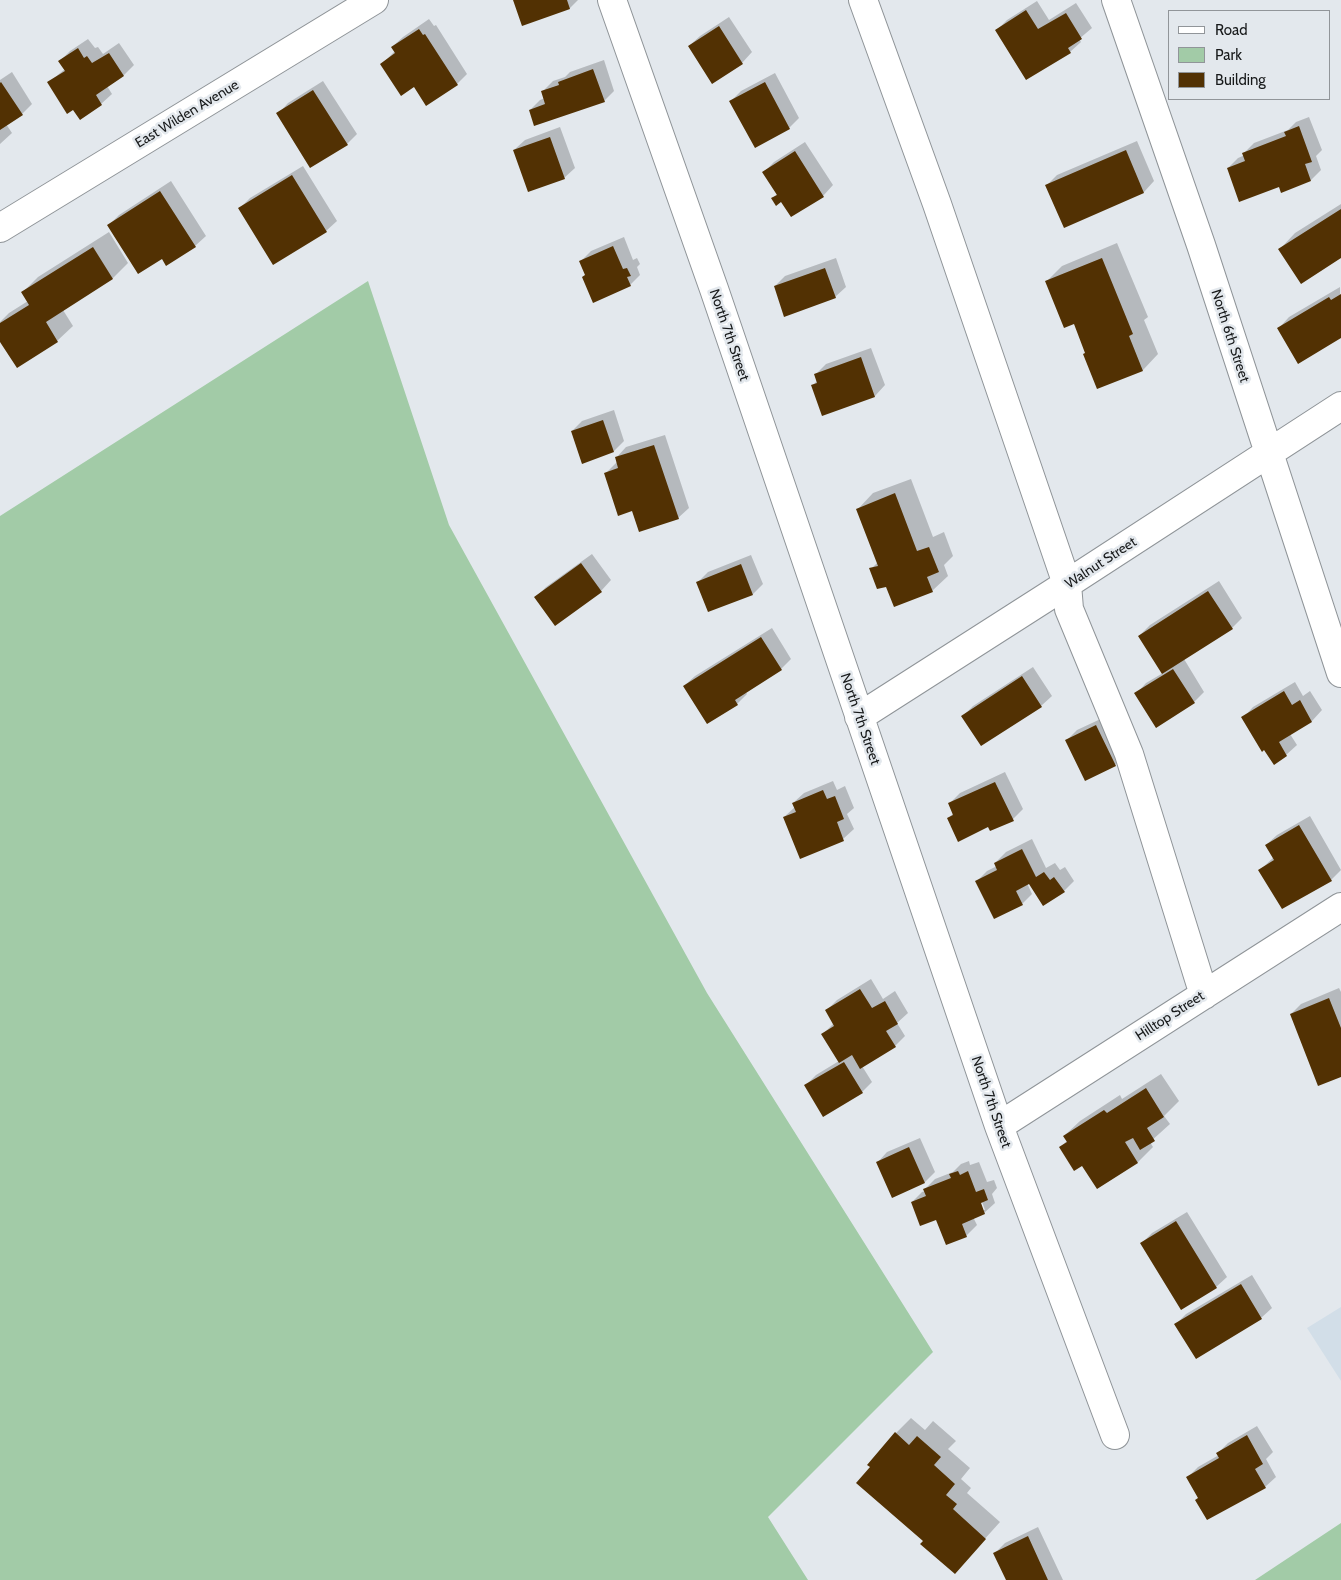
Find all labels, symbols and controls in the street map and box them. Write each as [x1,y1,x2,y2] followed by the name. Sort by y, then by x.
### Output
[1168,10,1331,100] legend
[1215,21,1248,39] text: Road
[1215,46,1242,64] text: Park
[1215,71,1266,89] text: Building
[132,76,242,152] street label: East Wilden Avenue
[705,287,753,383] street label: North 7th Street
[1207,287,1253,385] street label: North 6th Street
[1062,534,1140,592] street label: Walnut Street
[836,671,884,767] street label: North 7th Street
[1132,988,1208,1044] street label: Hilltop Street
[967,1054,1015,1150] street label: North 7th Street

